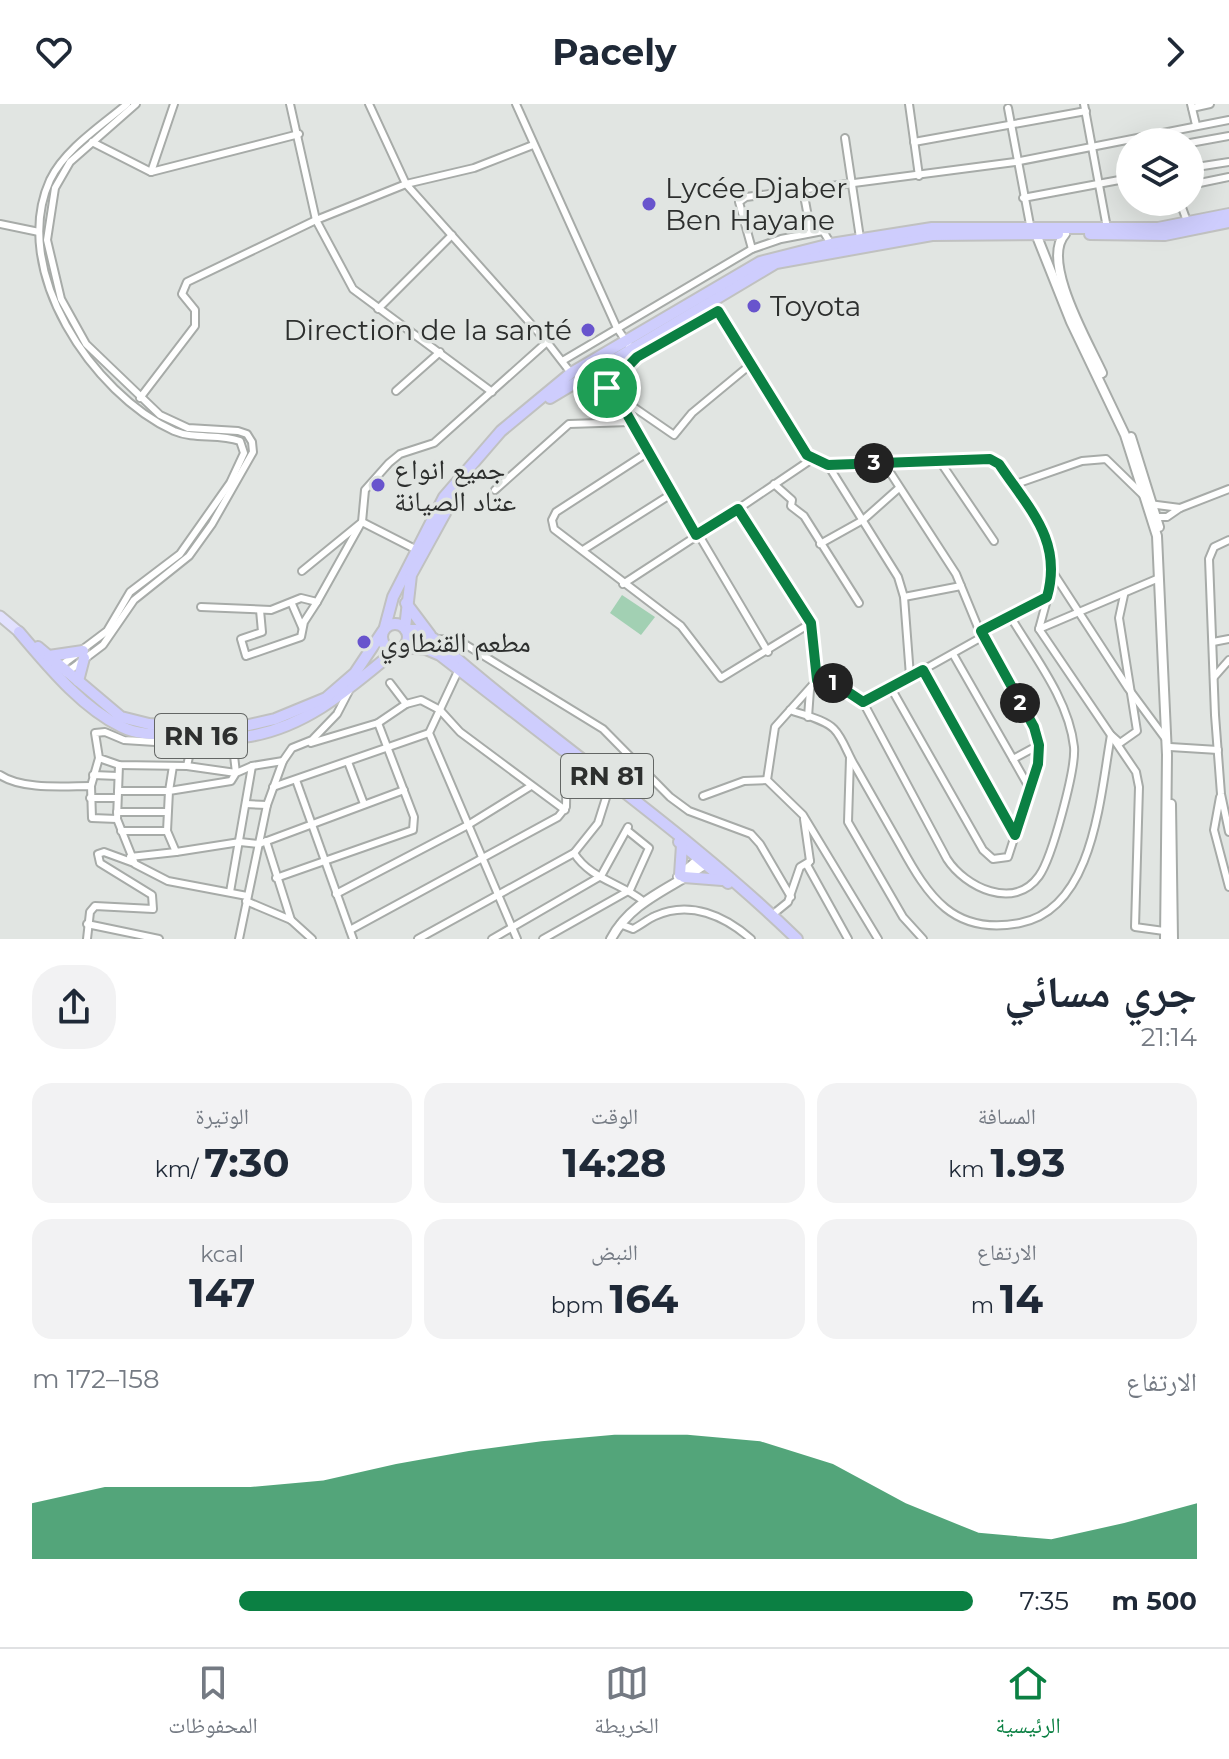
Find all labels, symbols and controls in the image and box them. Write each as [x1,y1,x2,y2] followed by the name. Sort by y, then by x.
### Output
[32,30,76,74] icon: heart
[552,30,677,74] text: Pacely
[1153,30,1197,74] icon: forward
[1116,128,1204,216] map controls
[1116,128,1204,216] button: layers
[665,171,847,237] place label: Lycée Djaber Ben Hayane
[640,195,658,213] marker: Lycée Djaber Ben Hayane
[770,289,861,323] place label: Toyota
[745,297,763,315] marker: Toyota
[283,313,572,347] place label: Direction de la santé
[579,321,597,339] marker: Direction de la santé
[573,354,641,422] pin
[585,366,629,410] icon: arrive
[854,443,894,483] pin: 3
[867,449,881,476] text: 3
[394,452,516,518] place label: جميع انواع عتاد الصيانة
[369,476,387,494] marker: جميع انواع عتاد الصيانة
[380,625,531,665] place label: مطعم القنطاوي
[355,633,373,651] marker: مطعم القنطاوي
[813,663,853,703] pin: 1
[829,669,837,696] text: 1
[1000,683,1040,723] pin: 2
[1014,689,1026,716] text: 2
[155,714,247,758] road number: RN 16
[561,754,653,798] road number: RN 81
[1004,964,1197,1018] text: جري مسائي
[32,965,116,1049] button: share
[1141,1021,1197,1053] text: 21:14
[195,1103,249,1130] text: الوتيرة
[591,1103,638,1130] text: الوقت
[978,1103,1036,1130] text: المسافة
[204,1138,290,1187] text: 7:30
[562,1138,667,1187] text: 14:28
[990,1138,1065,1187] text: 1.93
[155,1156,204,1183] text: /km
[948,1156,990,1183] text: km
[591,1239,638,1266] text: النبض
[977,1239,1037,1266] text: الارتفاع
[200,1241,244,1268] text: kcal
[189,1268,255,1317] text: 147
[610,1274,678,1323] text: 164
[1000,1274,1043,1323] text: 14
[551,1292,610,1319] text: bpm
[971,1292,1000,1319] text: m
[32,1363,160,1395] text: 158–172 m
[1126,1366,1197,1398] text: الارتفاع
[1020,1585,1069,1617] text: 7:35
[1112,1585,1197,1617] text: 500 m
[168,1661,258,1747] tab: المحفوظات
[594,1661,659,1747] tab: الخريطة
[996,1661,1061,1747] tab: الرئيسية

